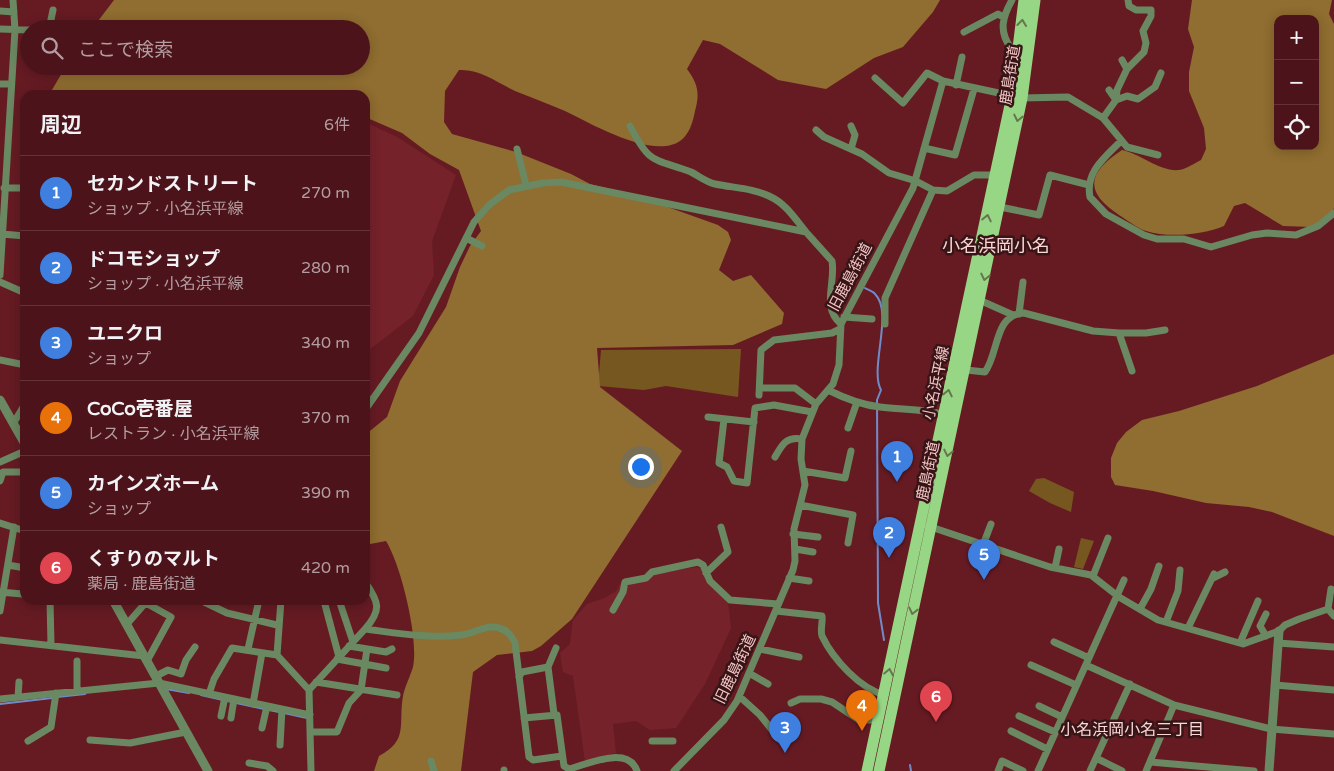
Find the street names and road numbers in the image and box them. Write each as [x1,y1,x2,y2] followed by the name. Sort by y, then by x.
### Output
[996,44,1024,106] street label: 鹿島街道
[824,240,876,314] street label: 旧鹿島街道
[919,344,953,422] street label: 小名浜平線
[913,440,943,502] street label: 鹿島街道
[710,631,760,707] street label: 旧鹿島街道

